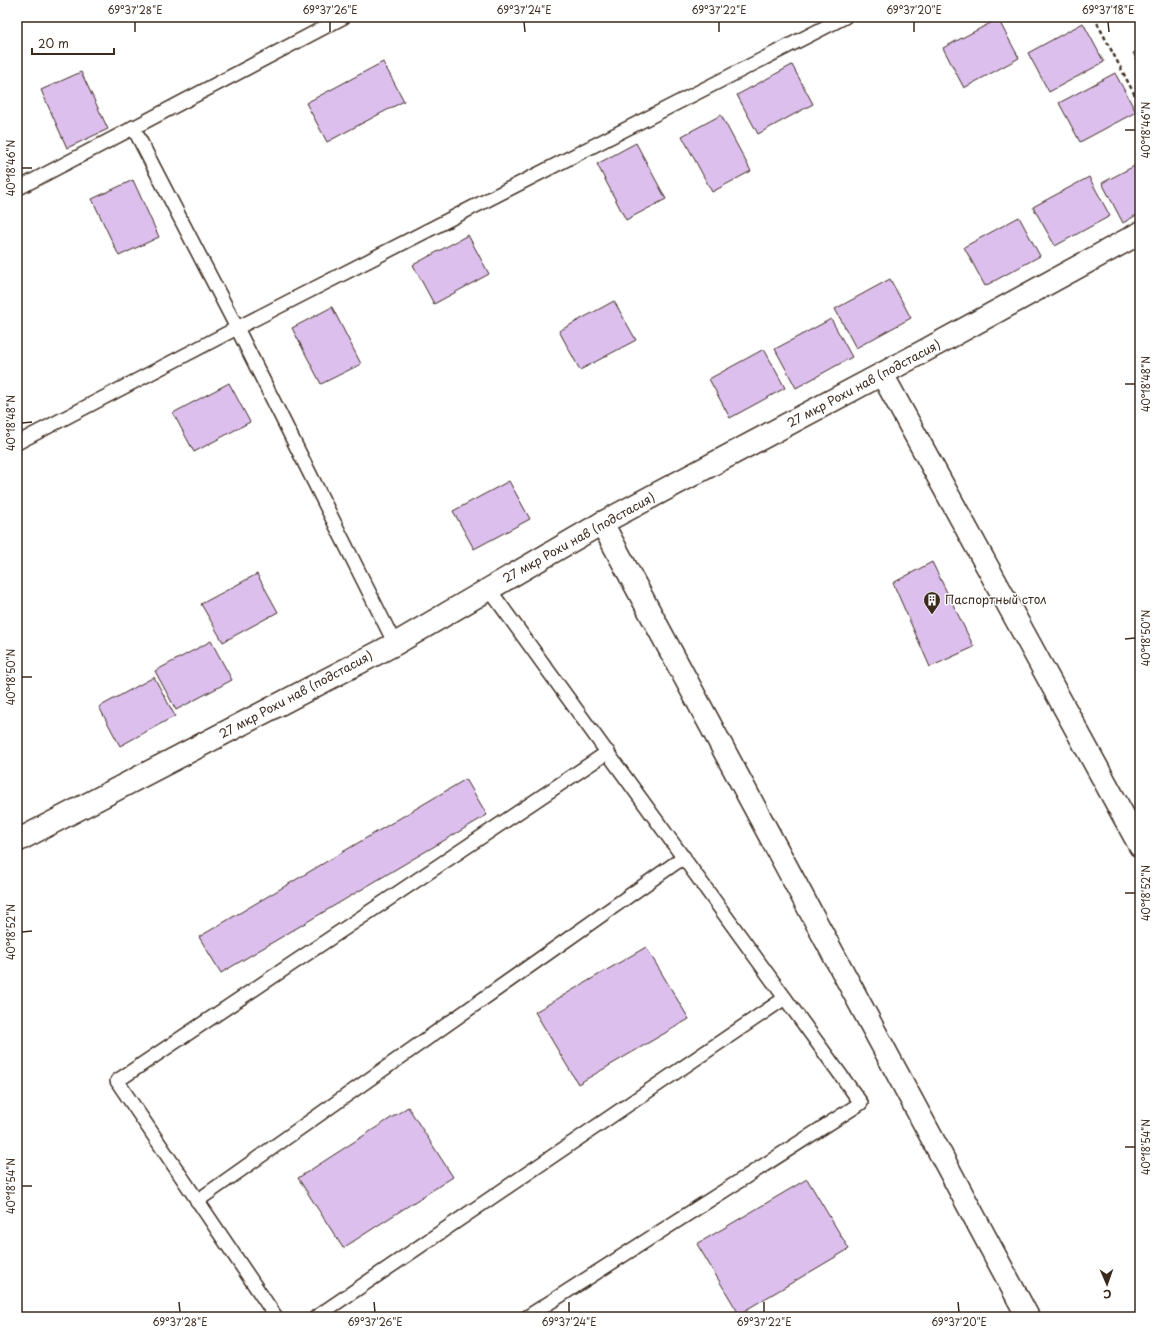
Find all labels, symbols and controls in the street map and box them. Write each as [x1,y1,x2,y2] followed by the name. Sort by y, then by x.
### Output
[108,2,162,17] text: 69°37'28"E
[302,2,358,17] text: 69°37'26"E
[497,2,551,17] text: 69°37'24"E
[692,2,746,17] text: 69°37'22"E
[886,2,942,17] text: 69°37'20"E
[1082,2,1134,17] text: 69°37'18"E
[32,30,114,56] scale bar
[38,34,69,52] text: 20 m
[1138,102,1153,158] text: 40°18'46"N
[3,140,18,196] text: 40°18'46"N
[783,335,944,431] street label: 27 мкр Рохи нав (подстасия)
[1138,356,1153,412] text: 40°18'48"N
[3,395,18,451] text: 40°18'48"N
[499,488,658,587] street label: 27 мкр Рохи нав (подстасия)
[922,590,942,615] building icon: Паспортный стол
[945,590,1047,608] place label: Паспортный стол
[1138,609,1153,666] text: 40°18'50"N
[215,646,376,742] street label: 27 мкр Рохи нав (подстасия)
[3,648,18,705] text: 40°18'50"N
[1138,865,1153,921] text: 40°18'52"N
[3,904,18,960] text: 40°18'52"N
[1138,1119,1153,1175] text: 40°18'54"N
[3,1158,18,1214] text: 40°18'54"N
[1087,1264,1127,1304] north arrow
[1103,1286,1112,1303] text: С
[153,1314,207,1329] text: 69°37'28"E
[347,1314,403,1329] text: 69°37'26"E
[542,1314,596,1329] text: 69°37'24"E
[737,1314,791,1329] text: 69°37'22"E
[931,1314,987,1329] text: 69°37'20"E

